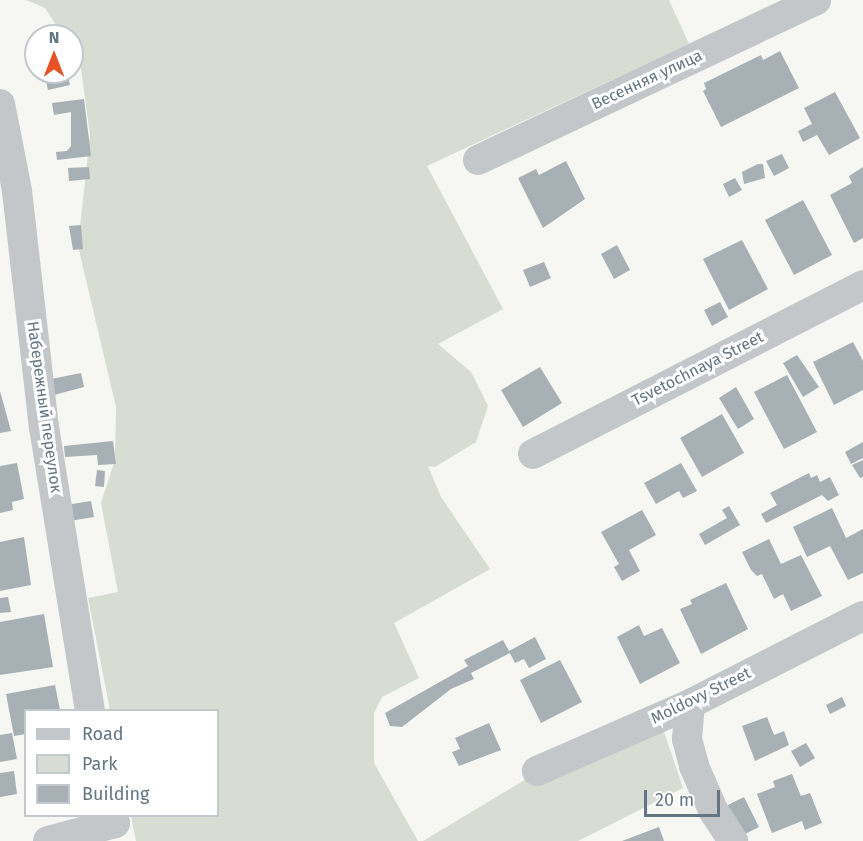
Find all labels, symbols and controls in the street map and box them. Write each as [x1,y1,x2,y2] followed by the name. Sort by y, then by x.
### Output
[24,24,84,84] north arrow
[49,28,59,47] text: N
[589,46,705,114] street label: Весенняя улица
[22,320,66,494] street label: Набережный переулок
[629,328,767,410] street label: Tsvetochnaya Street
[648,664,754,728] street label: Moldovy Street
[24,709,219,817] legend
[82,723,124,745] text: Road
[82,753,117,775] text: Park
[647,778,724,816] scale bar
[82,783,149,805] text: Building
[655,789,694,811] text: 20 m

